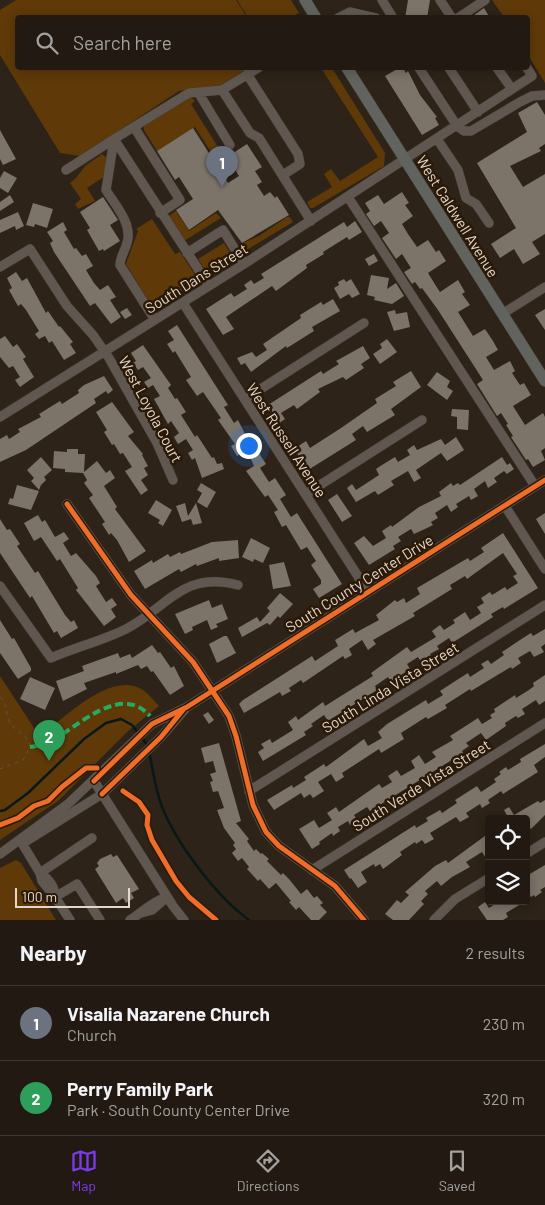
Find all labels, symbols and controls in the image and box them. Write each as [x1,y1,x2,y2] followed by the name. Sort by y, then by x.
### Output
[15,15,530,70] search box
[33,29,61,57] icon: search
[73,31,172,54] text: Search here
[206,146,238,187] pin: 1
[413,152,503,280] street label: West Caldwell Avenue
[141,239,251,317] street label: South Dans Street
[115,353,187,465] street label: West Loyola Court
[243,379,331,501] street label: West Russell Avenue
[236,433,262,459] your location
[282,530,436,636] street label: South County Center Drive
[318,638,462,736] street label: South Linda Vista Street
[33,720,65,761] pin: 2
[349,735,493,835] street label: South Verde Vista Street
[485,815,530,905] map controls
[485,815,530,860] button: locate
[485,860,530,905] button: layers
[15,885,130,908] scale bar
[22,888,57,905] text: 100 m
[20,940,86,965] text: Nearby
[466,943,525,962] text: 2 results
[67,1002,270,1025] text: Visalia Nazarene Church
[33,1014,39,1033] text: 1
[483,1014,525,1033] text: 230 m
[67,1025,117,1044] text: Church
[67,1077,213,1100] text: Perry Family Park
[32,1089,40,1108] text: 2
[483,1089,525,1108] text: 320 m
[67,1100,290,1119] text: Park · South County Center Drive
[70,1147,98,1194] tab: Map
[237,1147,299,1194] tab: Directions
[439,1147,475,1194] tab: Saved

